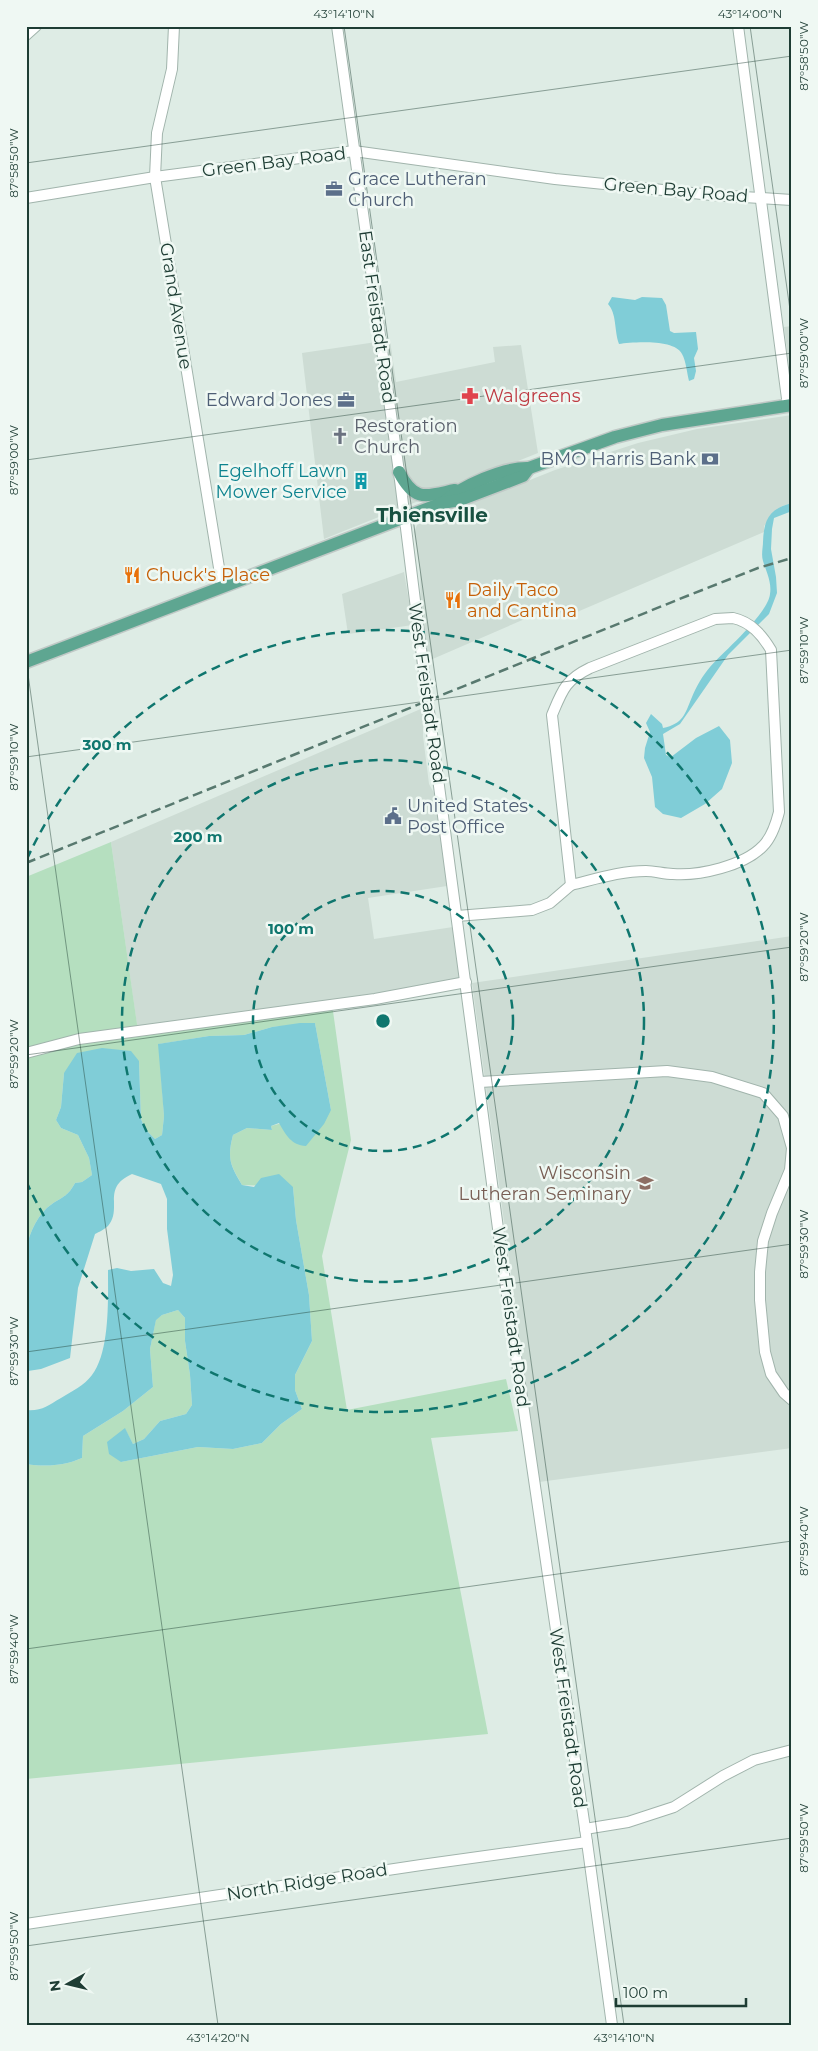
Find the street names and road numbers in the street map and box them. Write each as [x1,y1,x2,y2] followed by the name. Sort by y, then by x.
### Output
[201,142,347,182] street label: Green Bay Road
[603,173,749,207] street label: Green Bay Road
[354,229,400,405] street label: East Freistadt Road
[155,241,197,371] street label: Grand Avenue
[403,601,451,785] street label: West Freistadt Road
[487,1225,535,1409] street label: West Freistadt Road
[544,1626,592,1810] street label: West Freistadt Road
[225,1858,389,1906] street label: North Ridge Road

